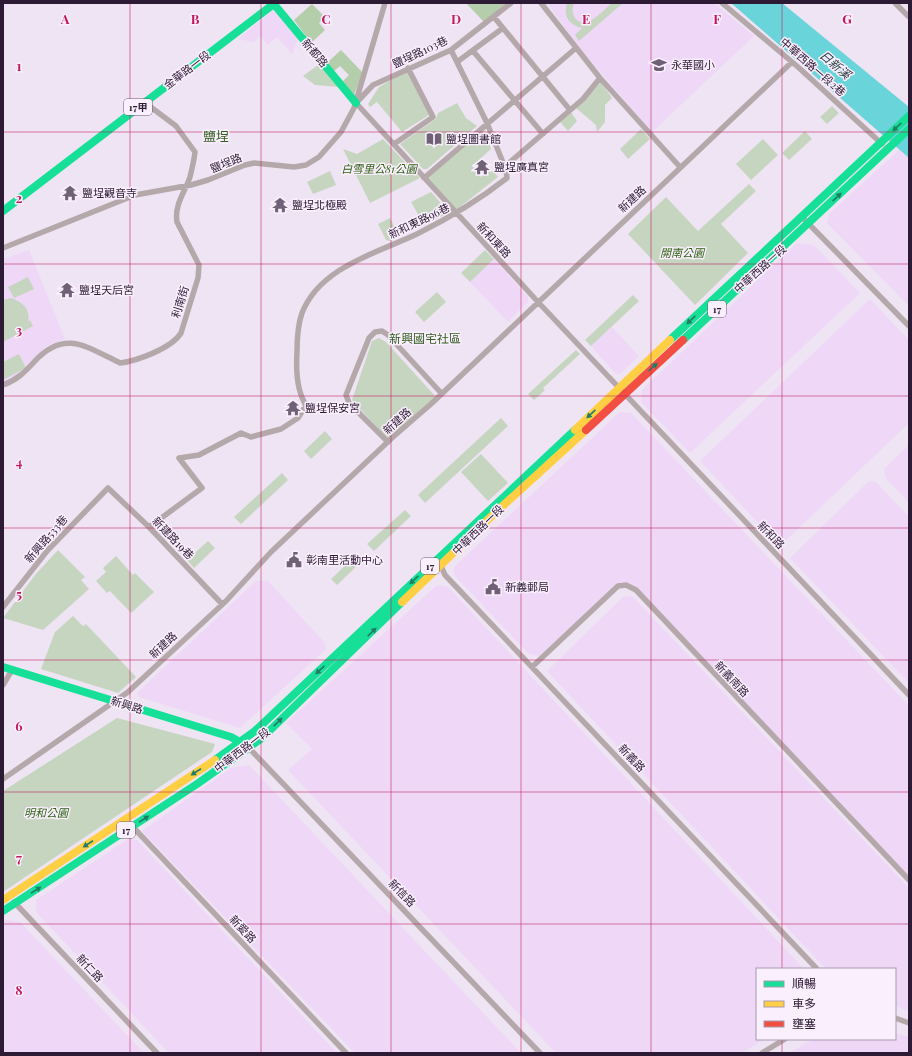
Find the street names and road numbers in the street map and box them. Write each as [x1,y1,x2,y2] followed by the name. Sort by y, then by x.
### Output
[390,32,450,71] street label: 鹽埕路103巷
[777,34,849,99] street label: 中華西路一段2巷
[299,35,332,70] street label: 新都路
[160,47,213,92] street label: 金華路一段
[124,99,152,115] road number: 17甲
[208,149,244,176] street label: 鹽埕路
[614,182,649,215] street label: 新建路
[386,199,452,242] street label: 新和東路96巷
[474,218,515,261] street label: 新和東路
[730,241,789,296] street label: 中華西路一段
[168,284,192,320] street label: 利南街
[708,301,726,317] road number: 17
[379,404,414,437] street label: 新建路
[449,501,507,558] street label: 中華西路一段
[21,512,70,566] street label: 新興路533巷
[149,513,197,562] street label: 新建路19巷
[755,518,788,552] street label: 新和路
[421,558,439,574] road number: 17
[145,628,180,661] street label: 新建路
[712,657,753,700] street label: 新義南路
[109,693,145,717] street label: 新興路
[211,724,273,775] street label: 中華西路一段
[616,740,649,775] street label: 新義路
[117,822,135,838] road number: 17
[386,876,419,910] street label: 新信路
[227,911,260,946] street label: 新愛路
[74,950,107,985] street label: 新仁路

